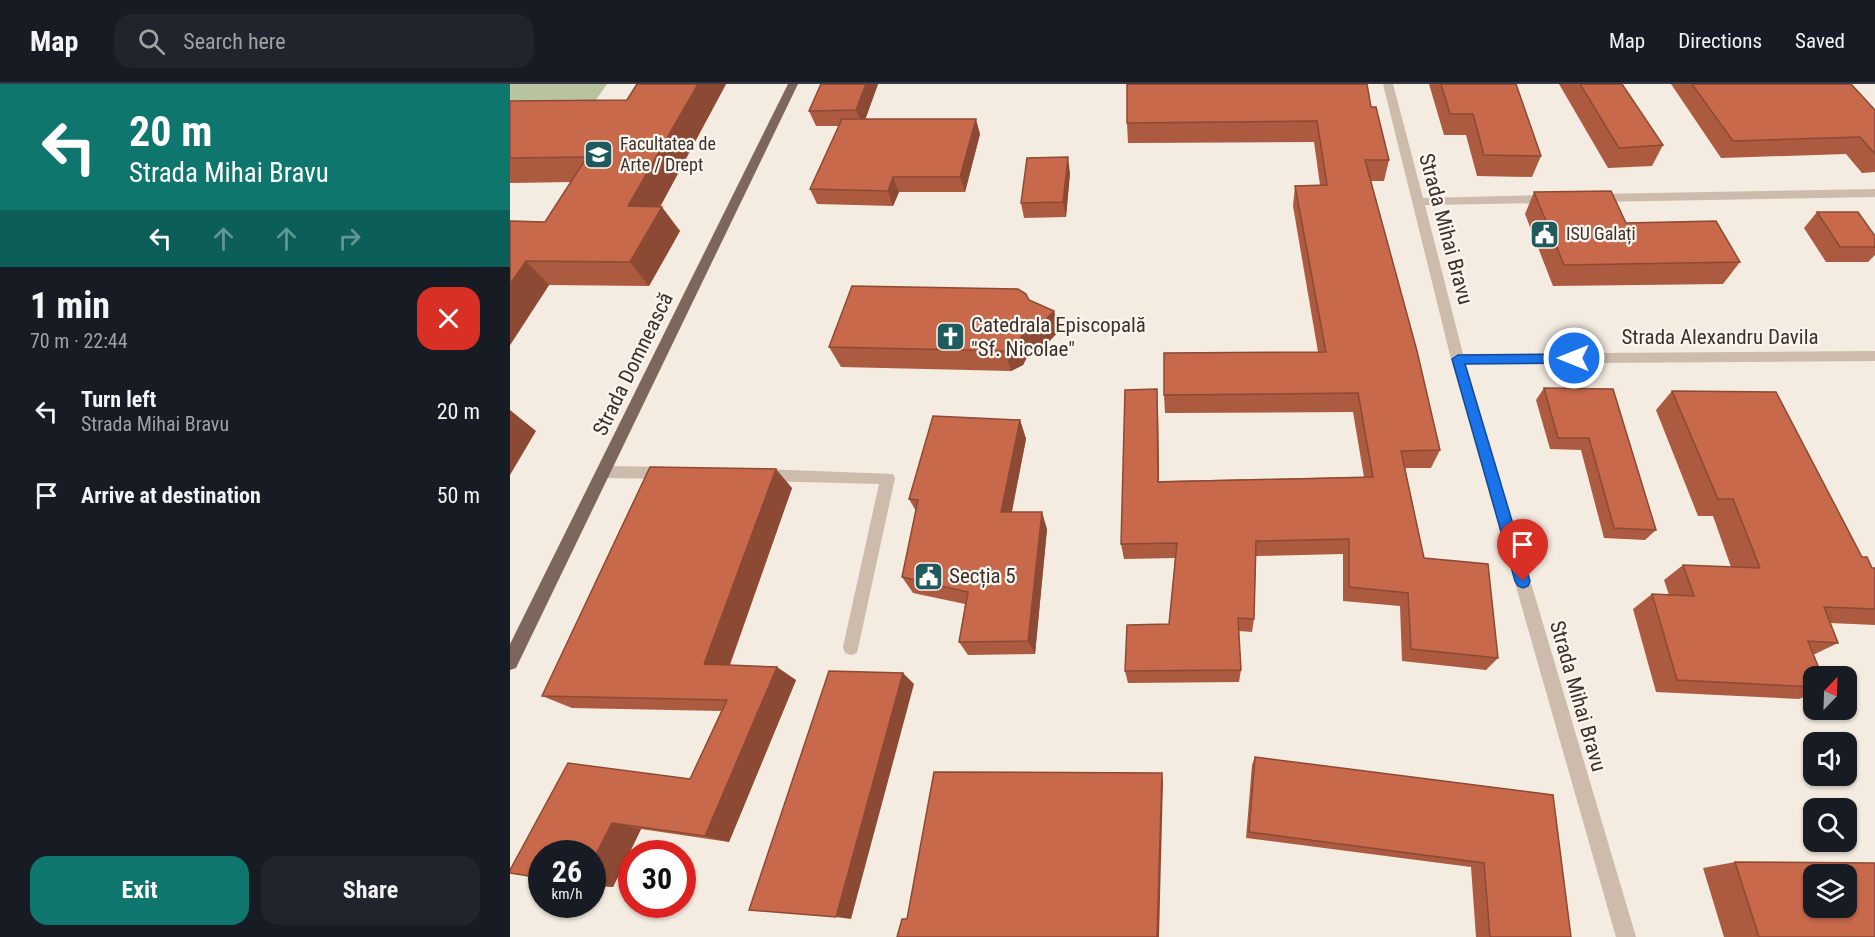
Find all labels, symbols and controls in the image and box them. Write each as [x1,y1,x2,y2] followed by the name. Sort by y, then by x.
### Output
[114,14,534,68] search box
[30,25,78,58] text: Map
[135,25,168,58] icon: search
[183,29,286,54] text: Search here
[1609,29,1645,53] text: Map
[1678,29,1762,53] text: Directions
[1795,29,1845,53] text: Saved
[129,107,212,156] text: 20 m
[30,108,108,186] icon: left
[620,133,716,175] place label: Facultatea de Arte / Drept
[583,138,615,170] school or university icon: Facultatea de Arte / Drept
[1414,151,1478,307] street label: Strada Mihai Bravu
[129,157,329,189] text: Strada Mihai Bravu
[1529,218,1561,250] public building icon: ISU Galați
[144,222,177,255] icon: left
[207,222,240,255] icon: ahead
[270,222,303,255] icon: ahead
[333,222,366,255] icon: right
[1566,223,1636,245] place label: ISU Galați
[30,285,110,327] text: 1 min
[417,287,480,350] button: close
[588,289,678,439] street label: Strada Domnească
[971,313,1146,361] place label: Catedrala Episcopală "Sf. Nicolae"
[934,321,966,353] church icon: Catedrala Episcopală "Sf. Nicolae"
[1621,325,1819,349] street label: Strada Alexandru Davila
[1542,326,1606,390] position arrow
[30,329,128,353] text: 70 m · 22:44
[81,387,156,412] text: Turn left
[30,395,63,428] icon: left
[437,399,480,424] text: 20 m
[81,412,229,436] text: Strada Mihai Bravu
[30,479,63,512] icon: arrive
[81,483,261,508] text: Arrive at destination
[437,483,480,508] text: 50 m
[1497,519,1548,581] pin
[1506,528,1539,561] icon: arrive
[912,560,944,592] public building icon: Secția 5
[949,564,1016,589] place label: Secția 5
[1545,618,1611,774] street label: Strada Mihai Bravu
[1803,666,1857,720] north arrow
[1803,666,1857,918] map controls
[1803,732,1857,786] button: sound
[1803,798,1857,852] button: search
[618,840,696,918] speed limit sign: 30
[552,854,582,889] text: 26
[30,856,249,925] button: Exit
[261,856,480,925] button: Share
[1803,864,1857,918] button: layers
[552,885,582,903] text: km/h

